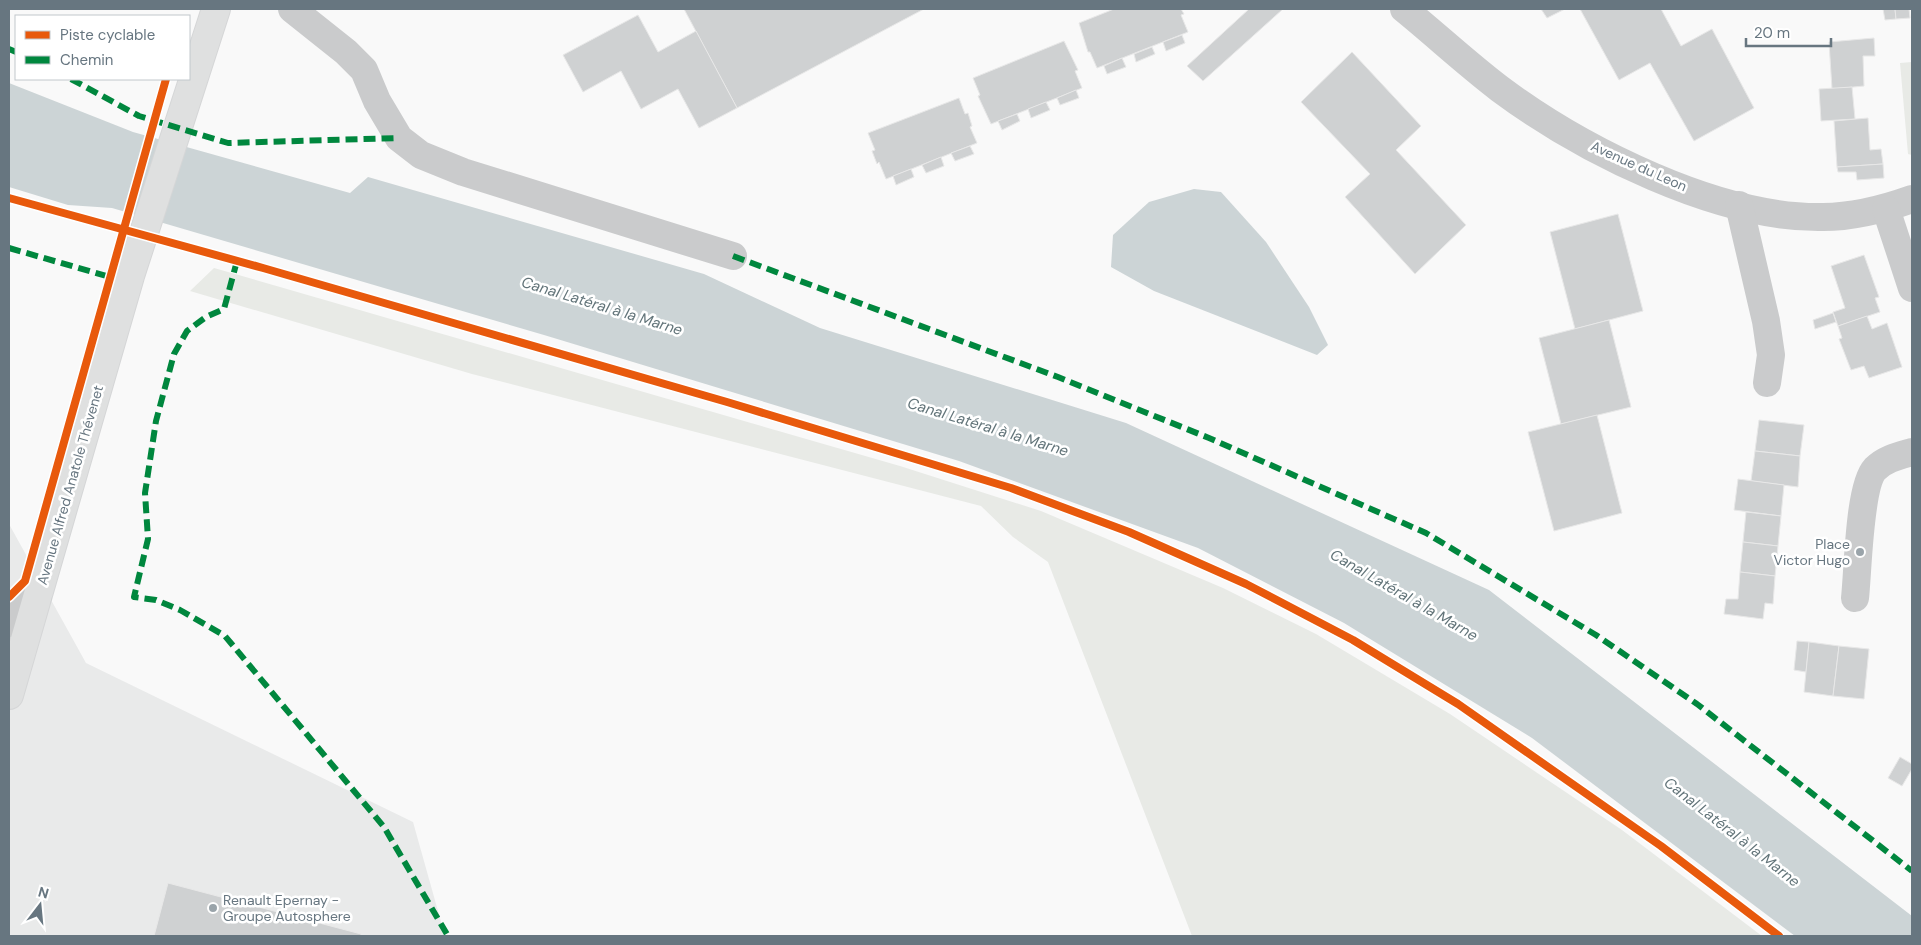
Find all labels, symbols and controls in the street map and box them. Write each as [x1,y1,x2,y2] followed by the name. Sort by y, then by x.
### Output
[15,15,190,80] legend
[1746,15,1831,47] scale bar
[1754,23,1790,43] text: 20 m
[60,25,155,45] text: Piste cyclable
[60,50,113,70] text: Chemin
[1588,137,1690,195] street label: Avenue du Leon
[519,272,685,340] water label: Canal Latéral à la Marne
[33,383,107,587] street label: Avenue Alfred Anatole Thévenet
[905,393,1071,461] water label: Canal Latéral à la Marne
[1774,535,1850,569] place label: Place Victor Hugo
[1327,545,1482,646] water label: Canal Latéral à la Marne
[1854,546,1866,558] marker: Place Victor Hugo
[1660,773,1804,892] water label: Canal Latéral à la Marne
[15,880,65,930] north arrow
[36,882,51,903] text: N
[223,891,351,925] place label: Renault Epernay - Groupe Autosphere
[207,902,219,914] marker: Renault Epernay - Groupe Autosphere

